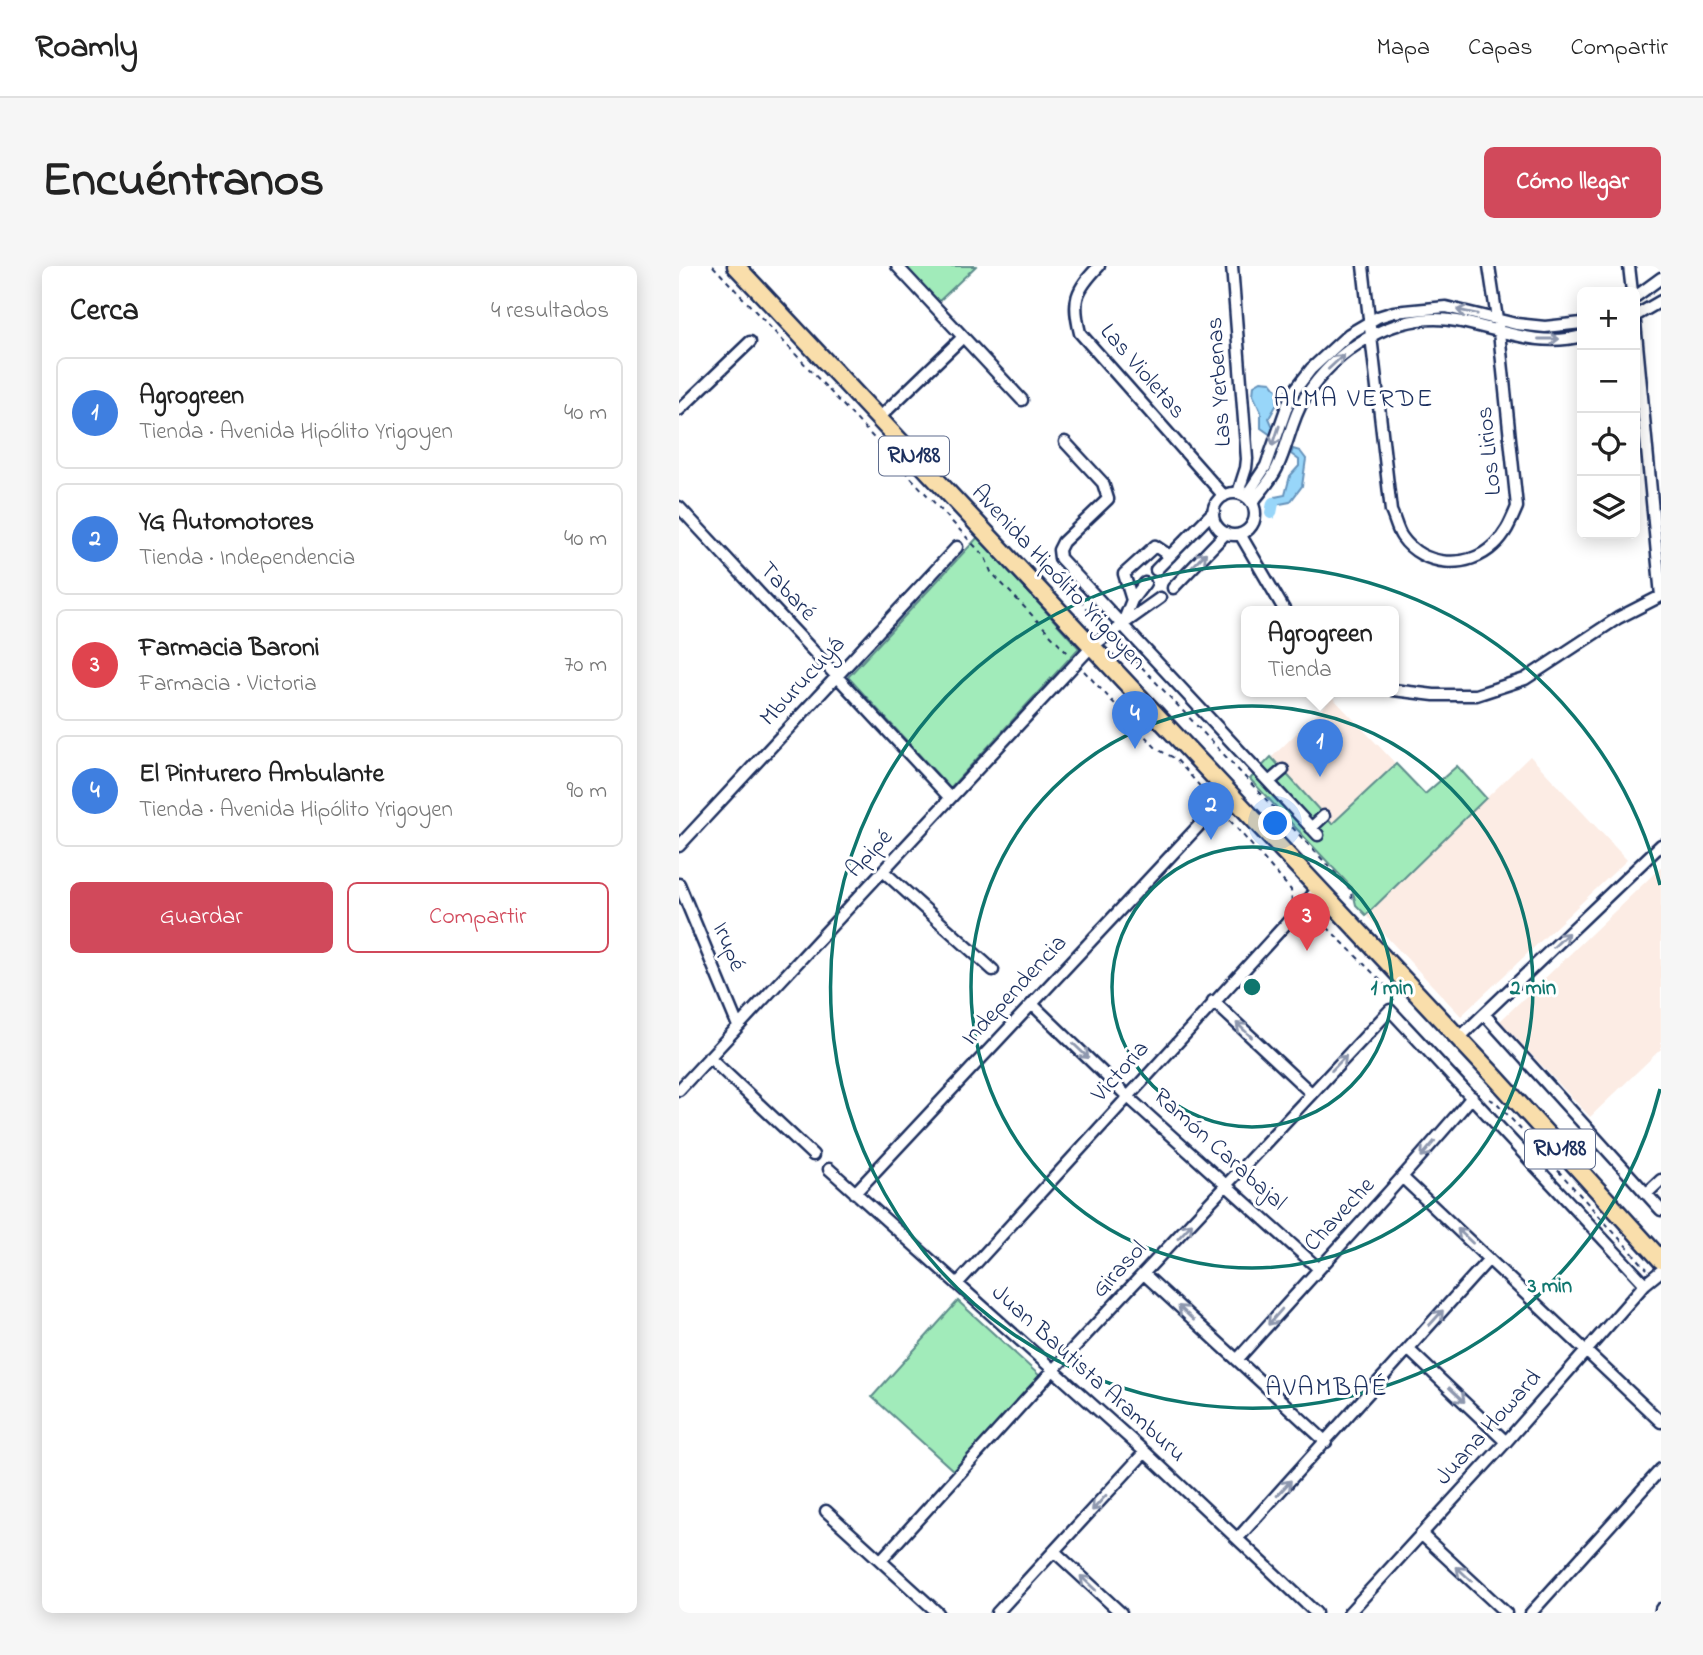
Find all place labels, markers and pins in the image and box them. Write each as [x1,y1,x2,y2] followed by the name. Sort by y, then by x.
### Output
[1112,691,1158,749] pin: 4
[1297,719,1343,777] pin: 1
[1188,782,1234,840] pin: 2
[1284,893,1330,951] pin: 3
[1240,975,1264,999] centre of rings

